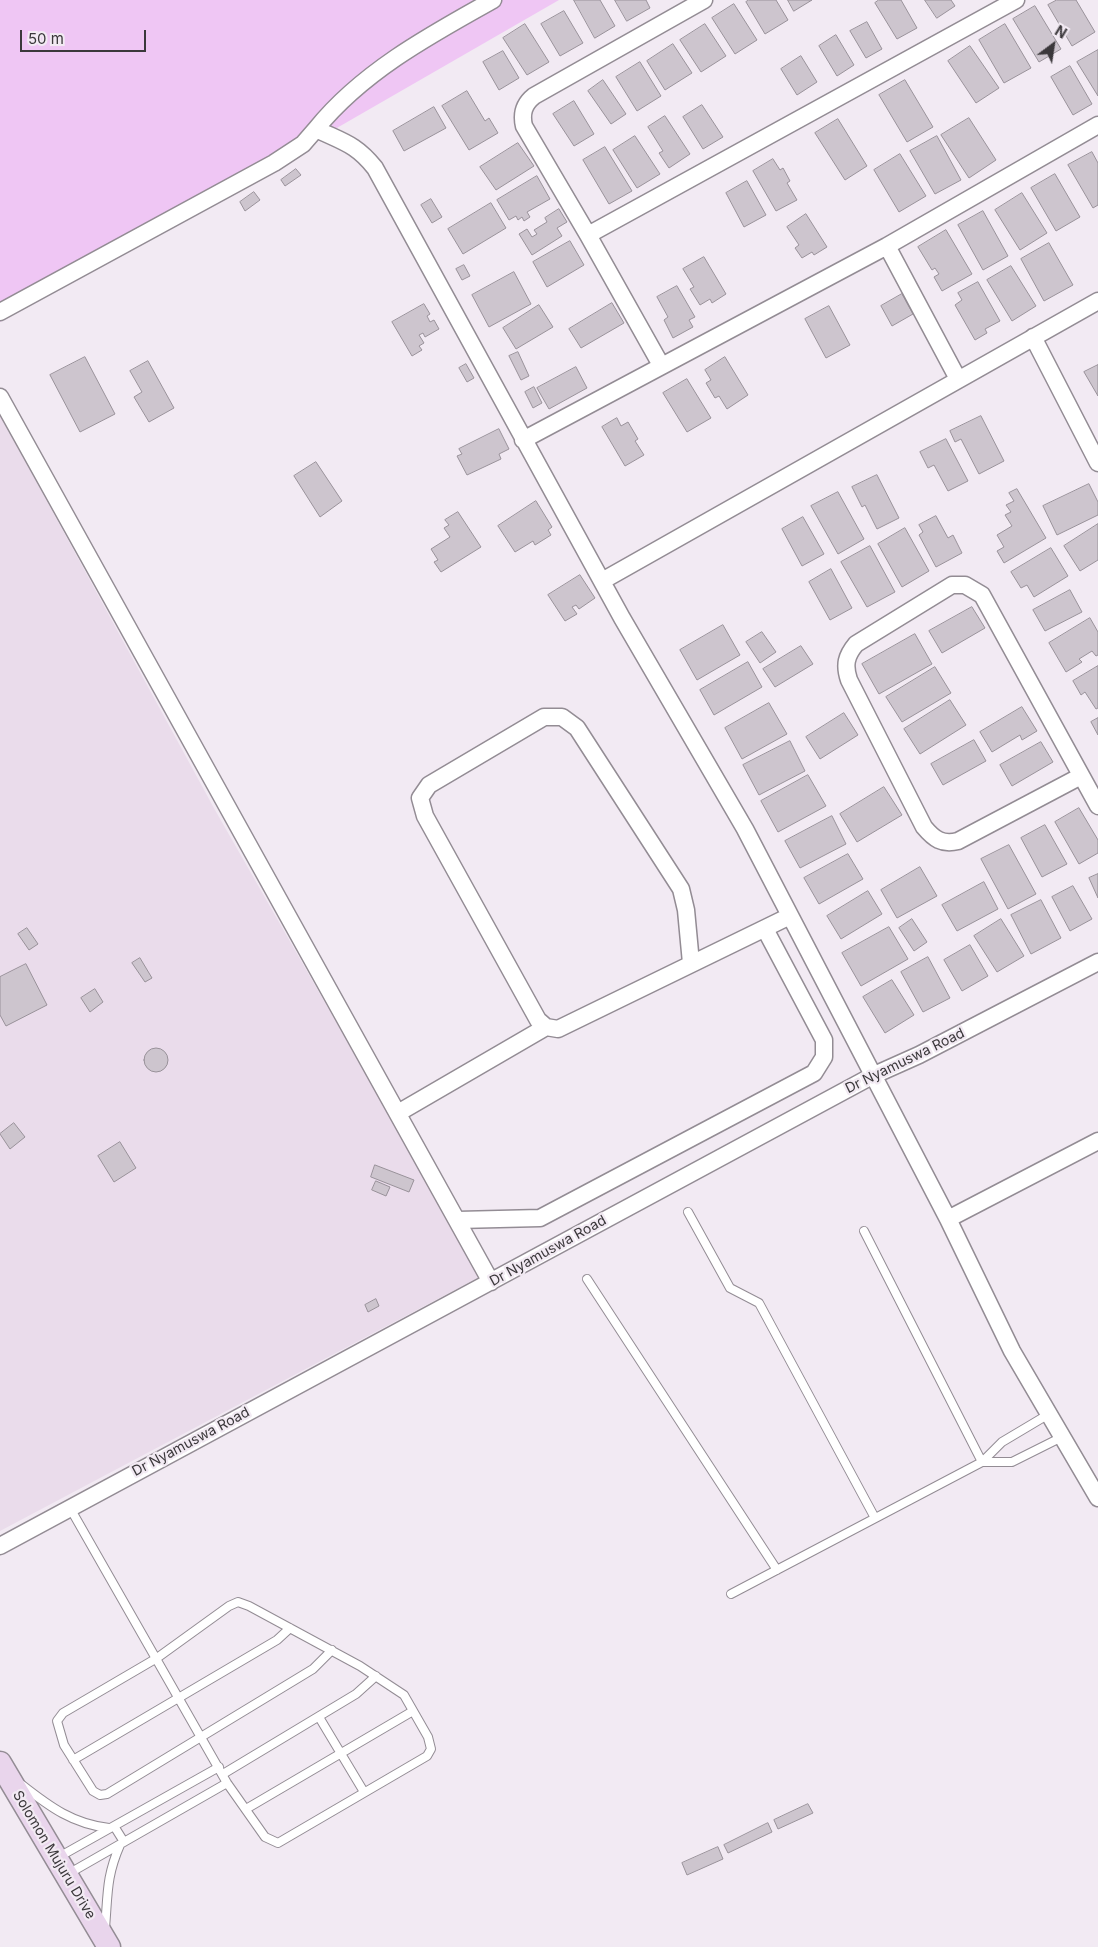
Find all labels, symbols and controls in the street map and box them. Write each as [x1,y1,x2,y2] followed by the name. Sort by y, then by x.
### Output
[22,20,149,52] scale bar
[1028,20,1078,70] north arrow
[1052,22,1070,42] text: N
[28,29,64,48] text: 50 m
[843,1025,967,1097] street label: Dr Nyamuswa Road
[487,1212,609,1290] street label: Dr Nyamuswa Road
[129,1404,253,1480] street label: Dr Nyamuswa Road
[9,1788,99,1922] street label: Solomon Mujuru Drive

